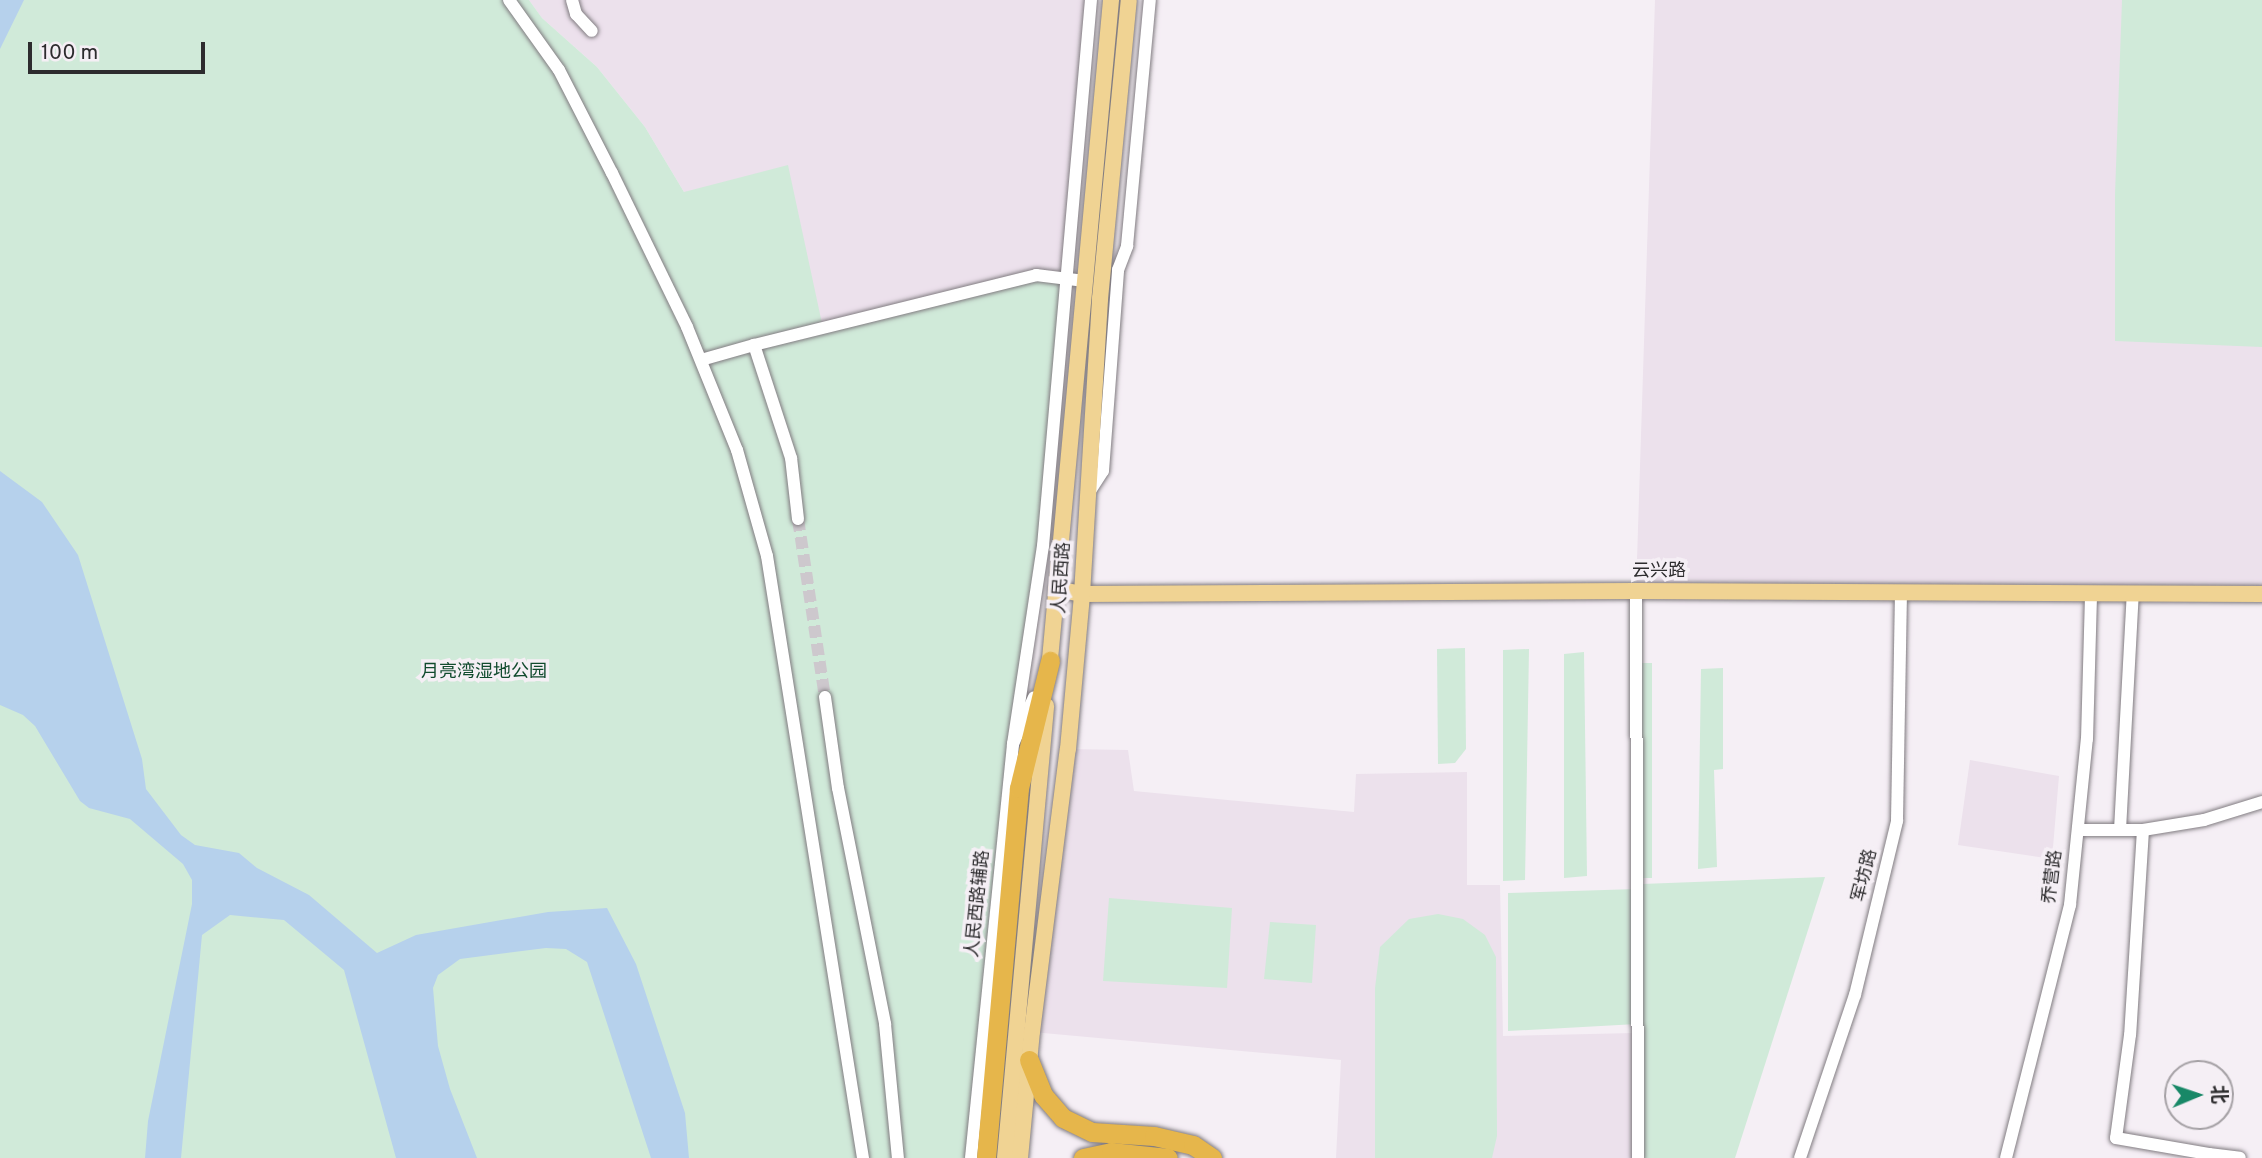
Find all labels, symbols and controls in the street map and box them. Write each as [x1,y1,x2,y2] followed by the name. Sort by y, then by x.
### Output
[32,28,208,72] scale bar
[41,40,98,67] text: 100 m
[1050,541,1076,615] street label: 人民西路
[1632,561,1686,583] street label: 云兴路
[421,662,547,684] park label: 月亮湾湿地公园
[1849,847,1883,905] street label: 军坊路
[963,849,995,959] street label: 人民西路辅路
[2040,849,2068,905] street label: 乔营路
[2164,1060,2234,1130] north arrow
[2206,1084,2230,1104] text: 北

